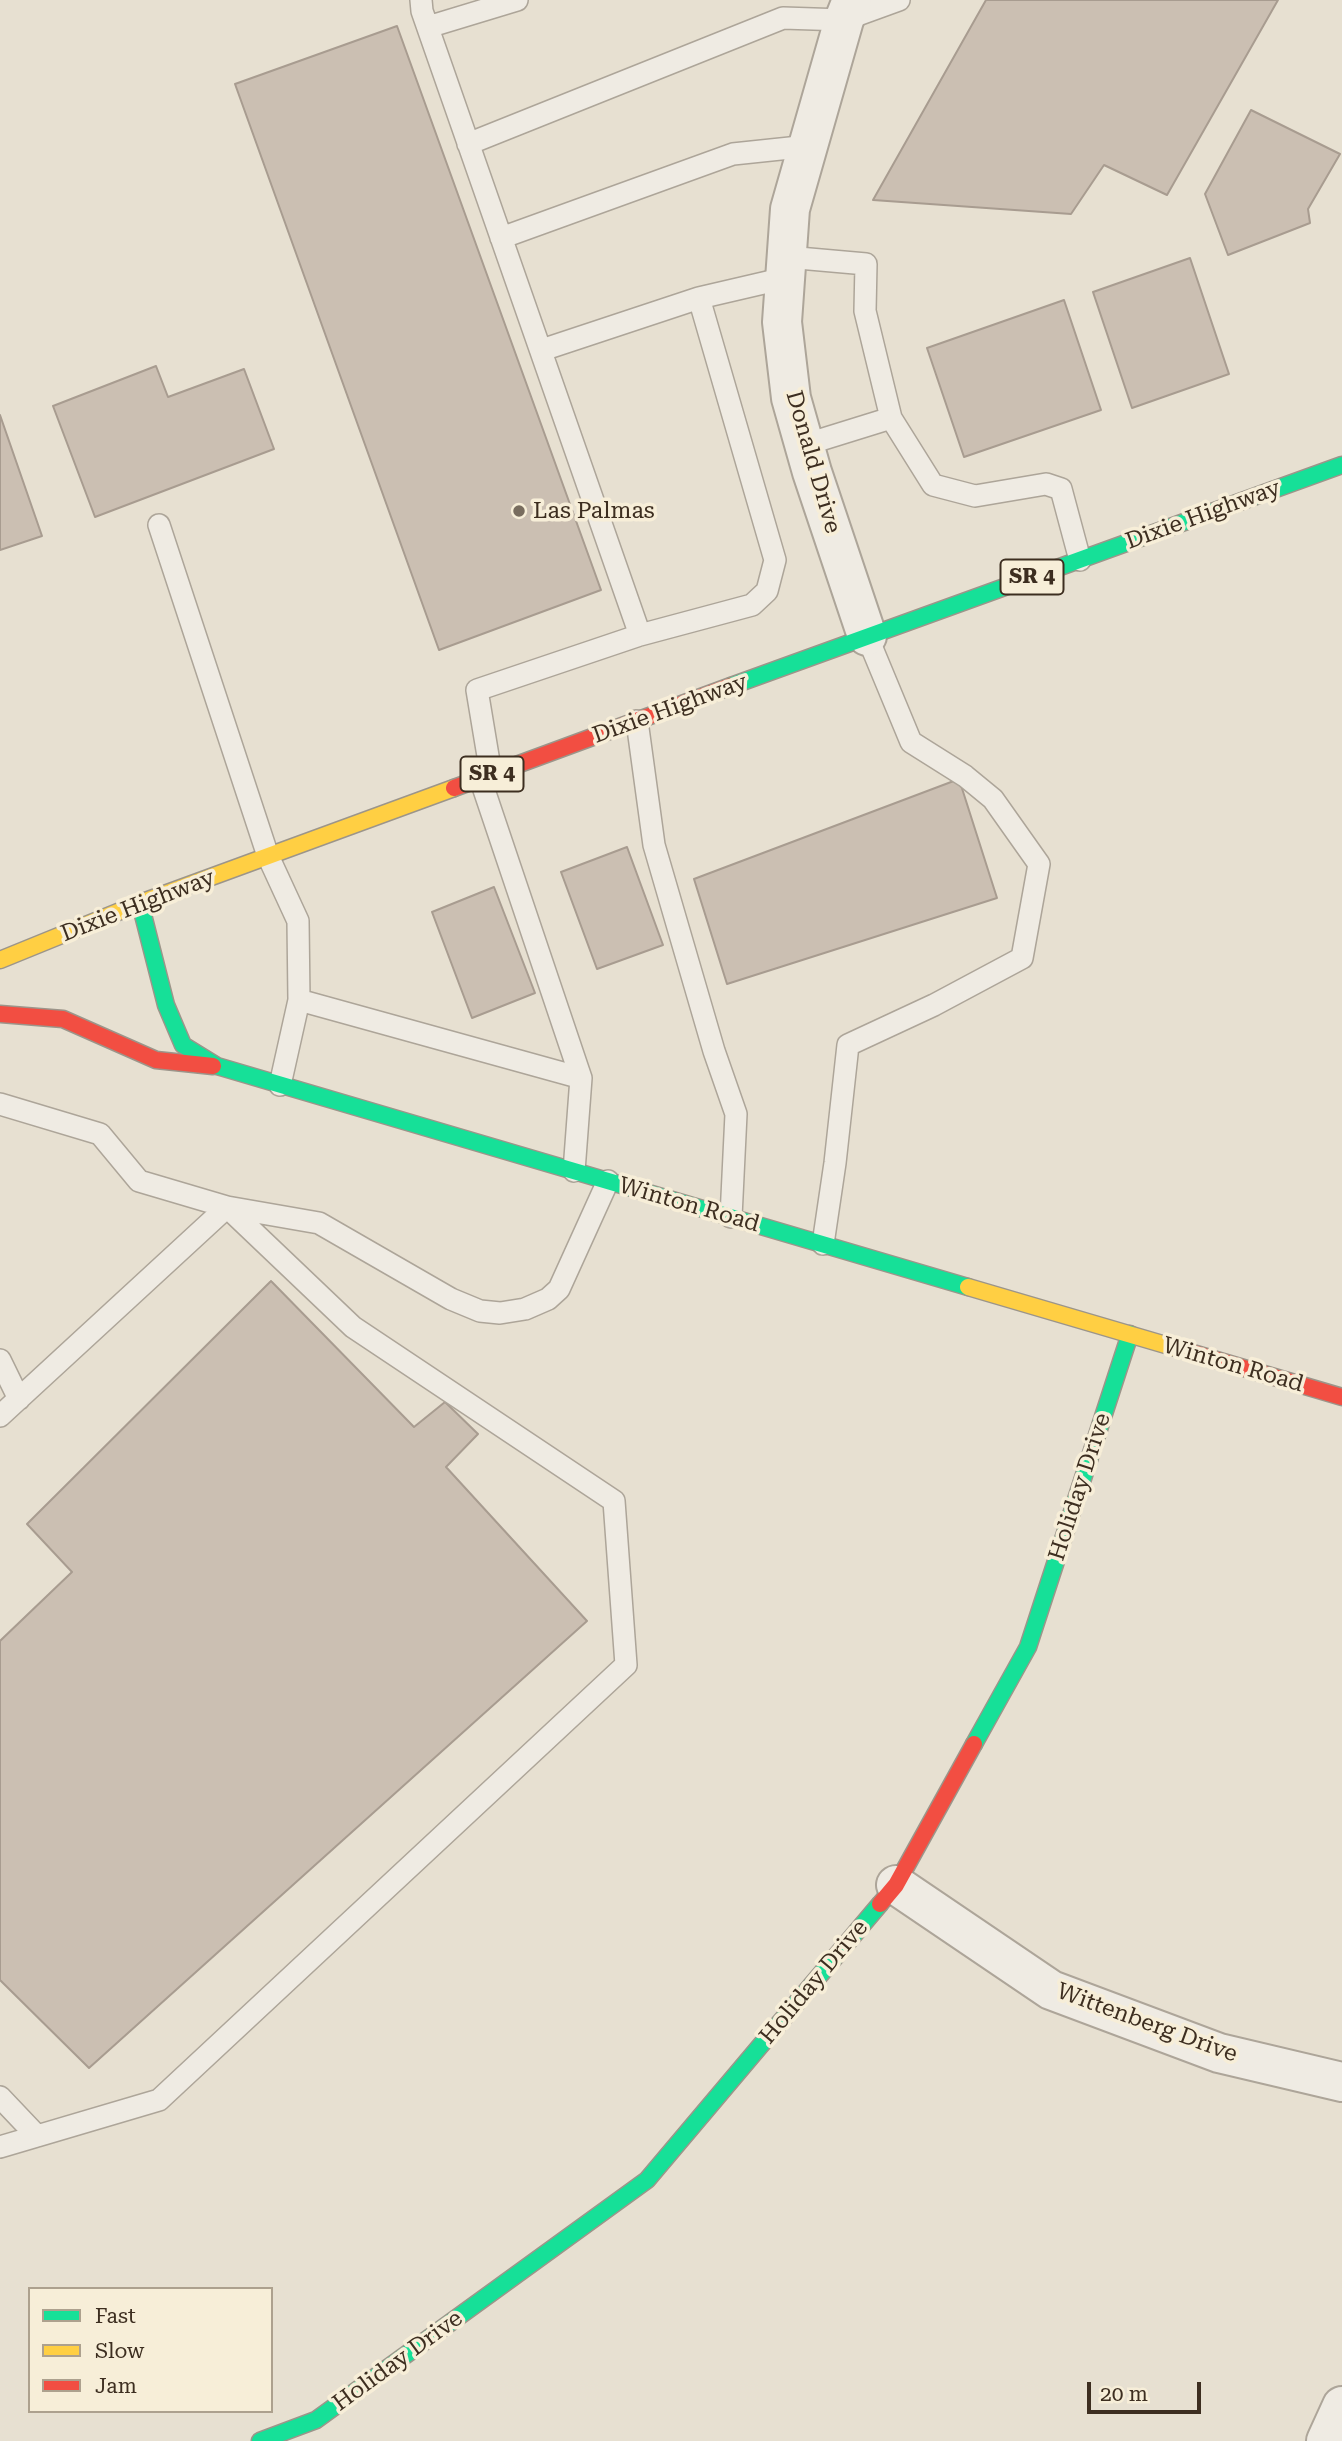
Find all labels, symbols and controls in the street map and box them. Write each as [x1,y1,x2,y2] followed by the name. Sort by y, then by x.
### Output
[779,388,847,536] street label: Donald Drive
[1122,474,1284,556] street label: Dixie Highway
[533,497,655,525] place label: Las Palmas
[511,503,527,519] marker: Las Palmas
[1000,560,1064,594] road number: SR 4
[589,668,751,750] street label: Dixie Highway
[461,756,524,792] road number: SR 4
[57,864,219,948] street label: Dixie Highway
[615,1172,763,1238] street label: Winton Road
[1159,1332,1307,1398] street label: Winton Road
[1043,1410,1117,1564] street label: Holiday Drive
[754,1914,874,2050] street label: Holiday Drive
[1053,1977,1241,2069] street label: Wittenberg Drive
[28,2287,273,2413] legend
[95,2304,136,2328] text: Fast
[328,2305,468,2417] street label: Holiday Drive
[95,2339,144,2363] text: Slow
[1090,2368,1204,2412] scale bar
[95,2374,137,2398] text: Jam
[1100,2382,1148,2406] text: 20 m

